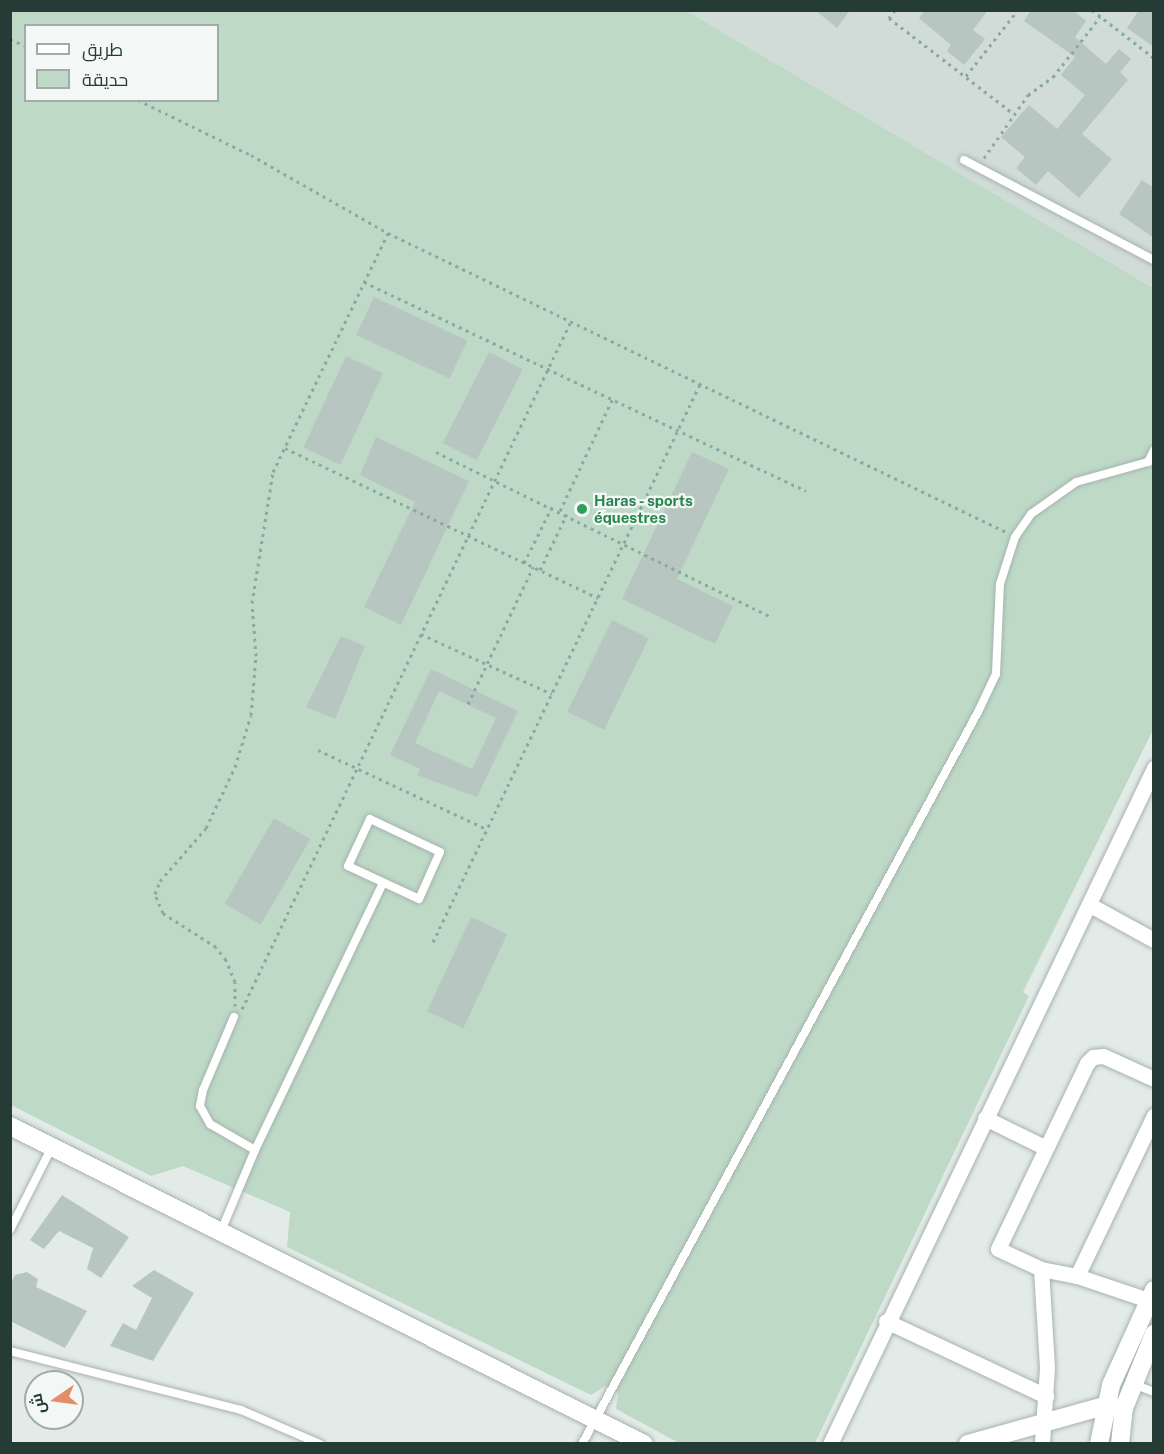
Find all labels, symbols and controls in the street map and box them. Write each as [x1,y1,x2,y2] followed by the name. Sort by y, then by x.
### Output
[24,24,219,102] legend
[82,39,123,60] text: طريق
[82,69,128,90] text: حديقة
[594,491,695,526] place label: Haras - sports équestres
[575,502,589,516] marker: Haras - sports équestres
[24,1370,84,1430] north arrow
[26,1392,49,1416] text: ش

